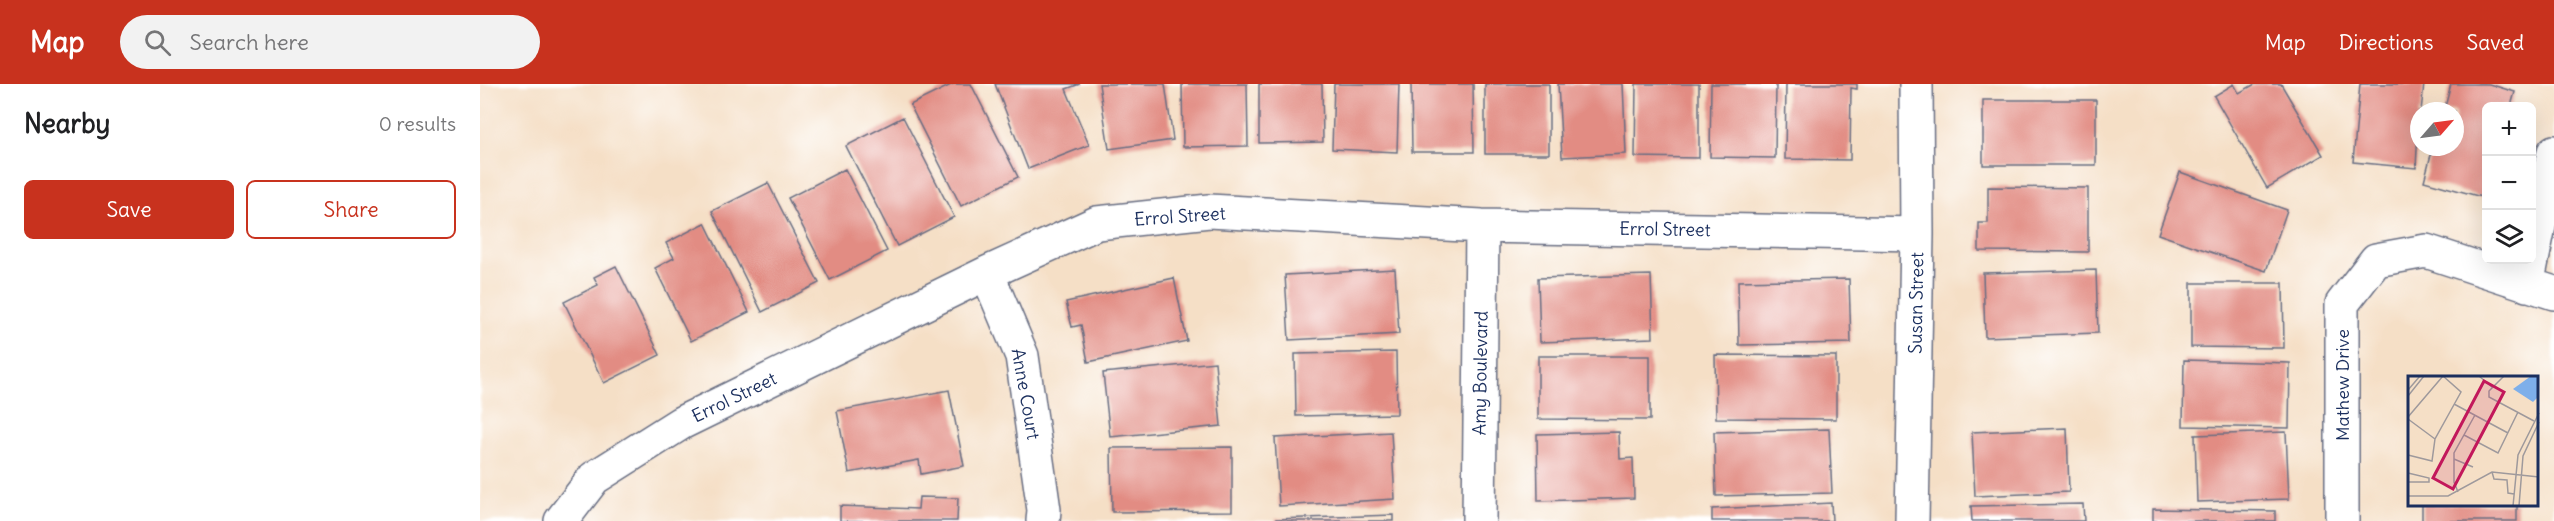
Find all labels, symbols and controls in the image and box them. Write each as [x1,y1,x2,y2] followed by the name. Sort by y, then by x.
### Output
[120,15,540,69] search box
[30,24,84,60] text: Map
[141,26,174,59] icon: search
[189,28,309,56] text: Search here
[2265,29,2306,56] text: Map
[2339,29,2433,56] text: Directions
[2466,29,2524,56] text: Saved
[2410,102,2464,156] north arrow
[2482,102,2536,264] map controls
[2482,102,2536,156] button: +
[24,107,110,140] text: Nearby
[379,111,456,136] text: 0 results
[2482,156,2536,210] button: −
[24,180,234,239] button: Save
[246,180,456,239] button: Share
[1134,201,1226,231] street label: Errol Street
[2482,210,2536,264] button: layers
[1619,217,1711,241] street label: Errol Street
[1904,252,1928,354] street label: Susan Street
[1467,310,1493,435] street label: Amy Boulevard
[2331,329,2354,441] street label: Mathew Drive
[1007,347,1045,441] street label: Anne Court
[688,367,780,427] street label: Errol Street
[2408,376,2539,506] inset map

